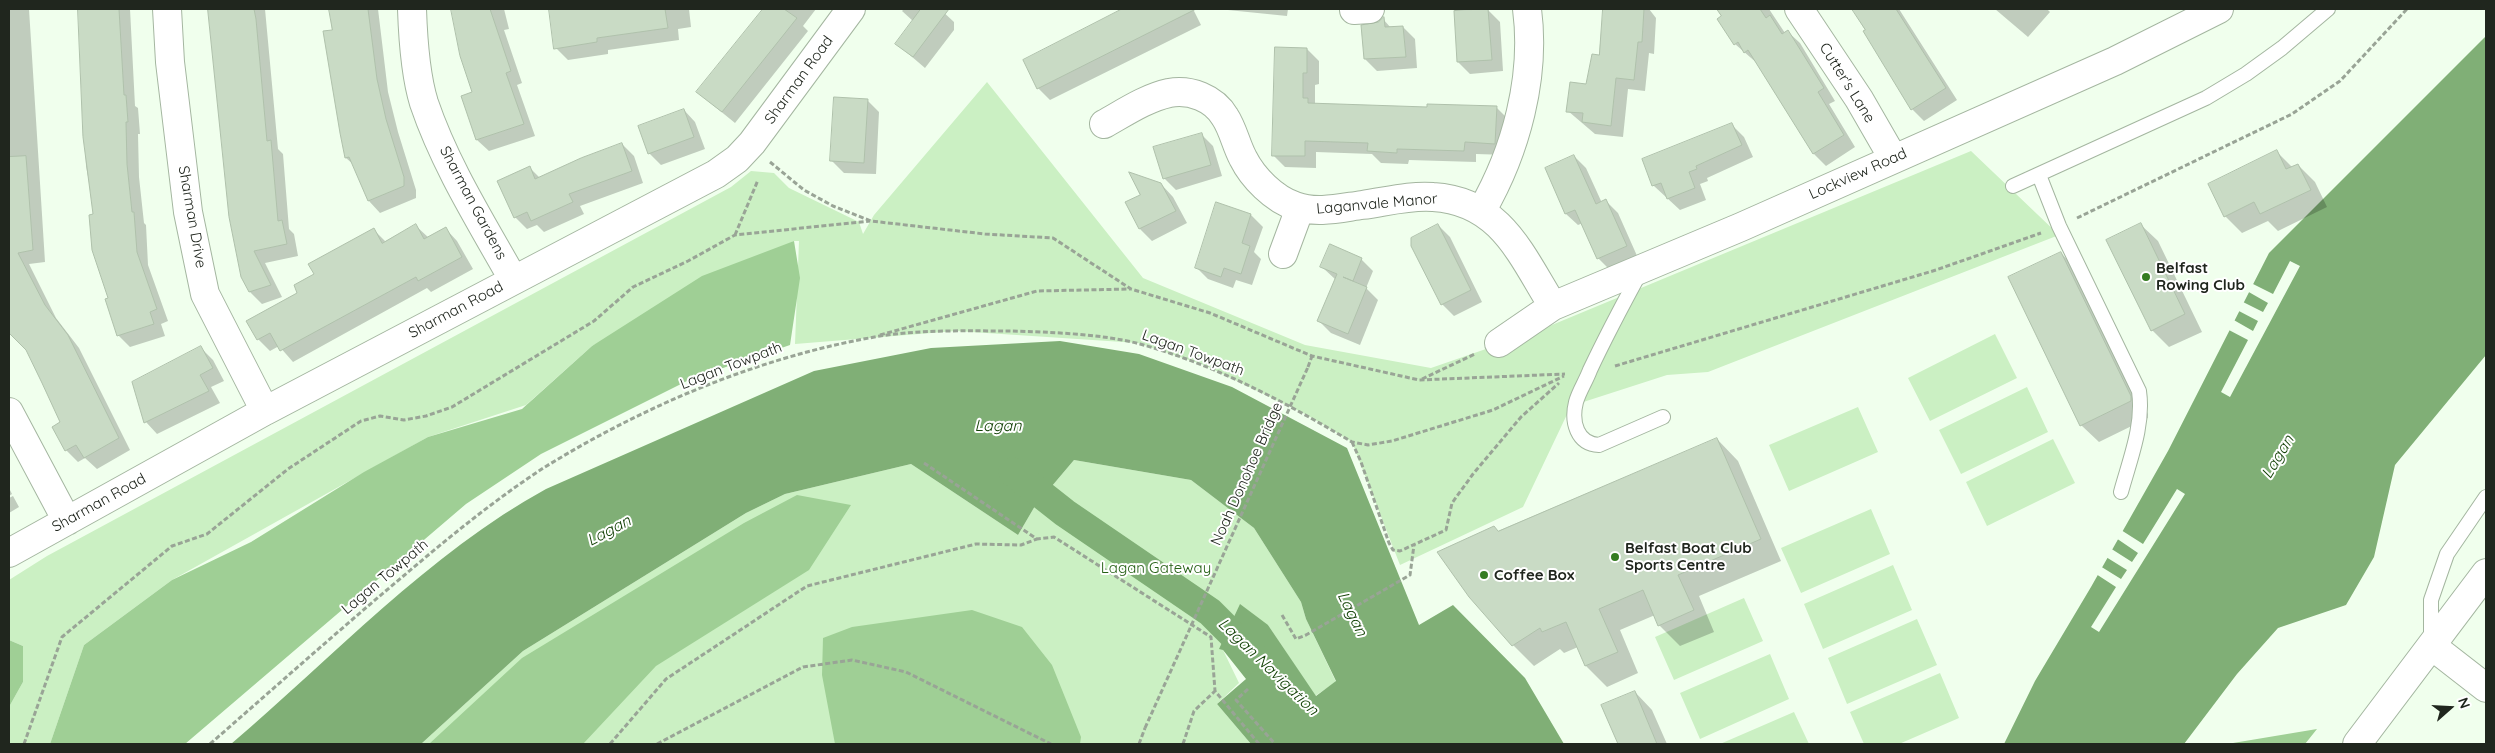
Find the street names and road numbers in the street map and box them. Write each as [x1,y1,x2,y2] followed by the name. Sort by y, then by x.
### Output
[761,32,837,128] street label: Sharman Road
[1815,40,1879,126] street label: Cutter's Lane
[436,143,510,263] street label: Sharman Gardens
[1806,144,1910,204] street label: Lockview Road
[174,164,210,270] street label: Sharman Drive
[1315,190,1439,218] street label: Laganvale Manor
[406,278,506,342] street label: Sharman Road
[1139,326,1247,380] street label: Lagan Towpath
[678,338,784,394] street label: Lagan Towpath
[1207,400,1287,548] street label: Noah Donohoe Bridge
[49,470,149,536] street label: Sharman Road
[338,536,432,618] street label: Lagan Towpath

